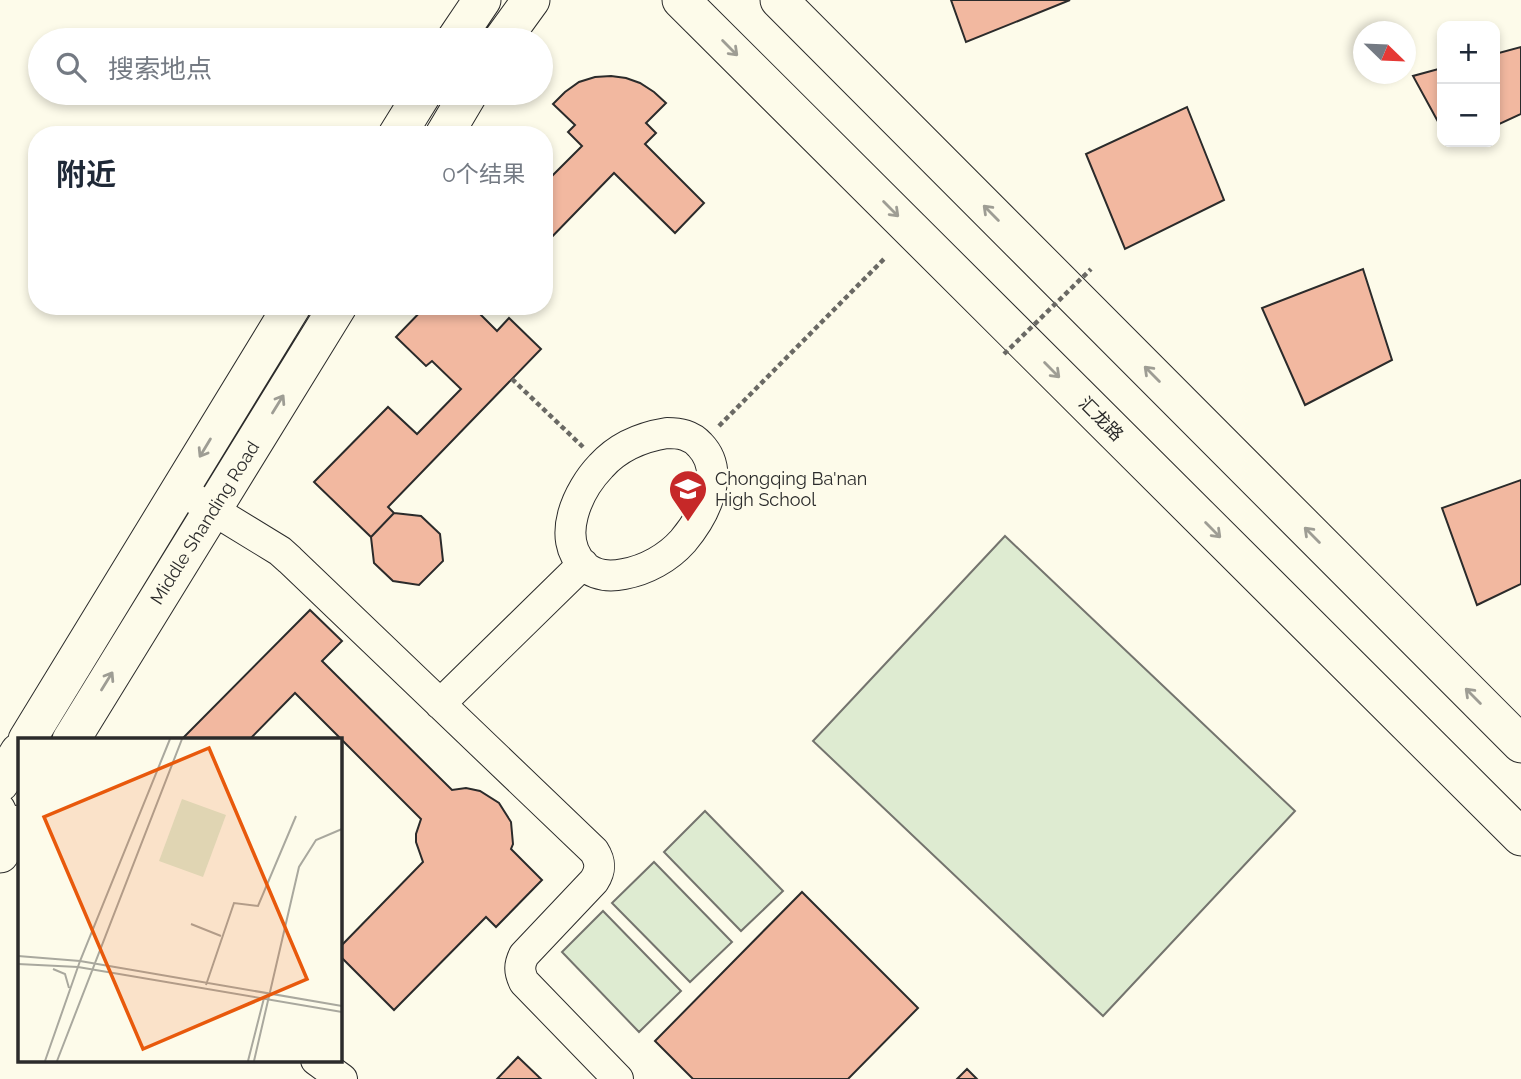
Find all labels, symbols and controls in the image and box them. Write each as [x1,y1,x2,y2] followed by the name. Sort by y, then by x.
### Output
[1353,21,1416,84] north arrow
[1437,21,1500,147] map controls
[1437,21,1500,84] button: +
[28,28,553,105] search box
[721,40,738,57] one-way arrow
[52,48,90,86] icon: search
[108,54,212,84] text: 搜索地点
[1437,84,1500,147] button: −
[56,157,116,192] text: 附近
[442,160,525,187] text: 0个结果
[882,200,899,217] one-way arrow
[983,204,1000,221] one-way arrow
[1043,361,1060,378] one-way arrow
[1143,365,1160,382] one-way arrow
[1075,392,1128,445] street label: 汇龙路
[271,395,285,415] one-way arrow
[146,437,263,608] street label: Middle Shanding Road
[198,438,213,457] one-way arrow
[667,468,709,523] school or university icon: Chongqing Ba'nan High School
[715,468,867,510] place label: Chongqing Ba'nan High School
[1204,522,1221,539] one-way arrow
[1304,527,1321,544] one-way arrow
[101,672,115,692] one-way arrow
[1464,688,1481,705] one-way arrow
[18,738,341,1062] inset map

